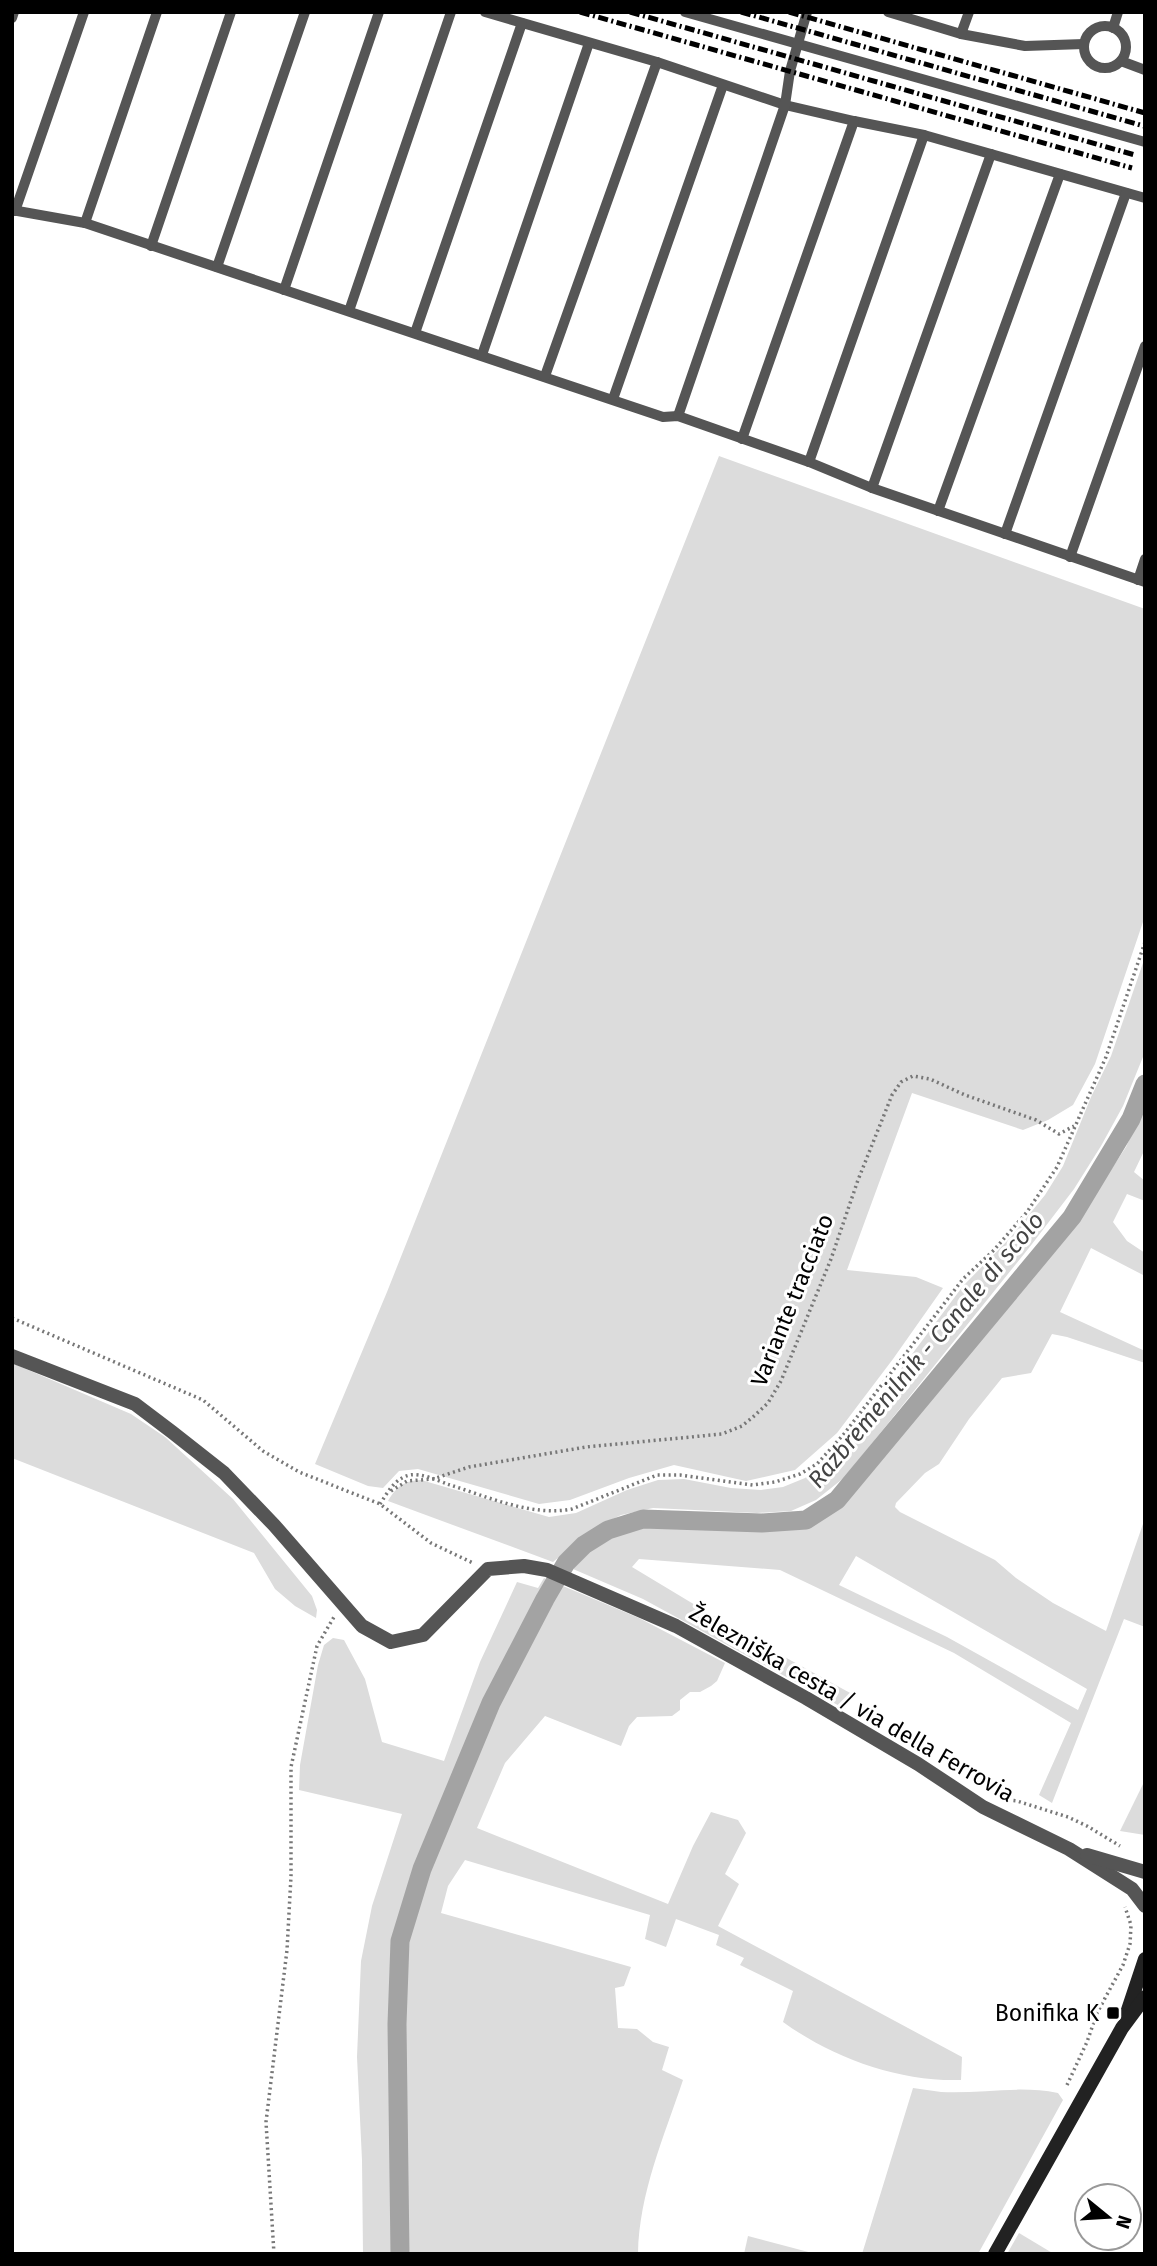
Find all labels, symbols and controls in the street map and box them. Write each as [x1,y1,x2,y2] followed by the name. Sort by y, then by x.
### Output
[802,1206,1050,1494] water label: Razbremenilnik - Canale di scolo
[745,1210,839,1390] street label: Variante tracciato
[684,1598,1020,1808] street label: Železniška cesta / via della Ferrovia
[995,1999,1099,2027] place label: Bonifika K
[1105,2005,1121,2021] marker: Bonifika K
[1073,2182,1143,2252] north arrow
[1111,2213,1137,2232] text: N

